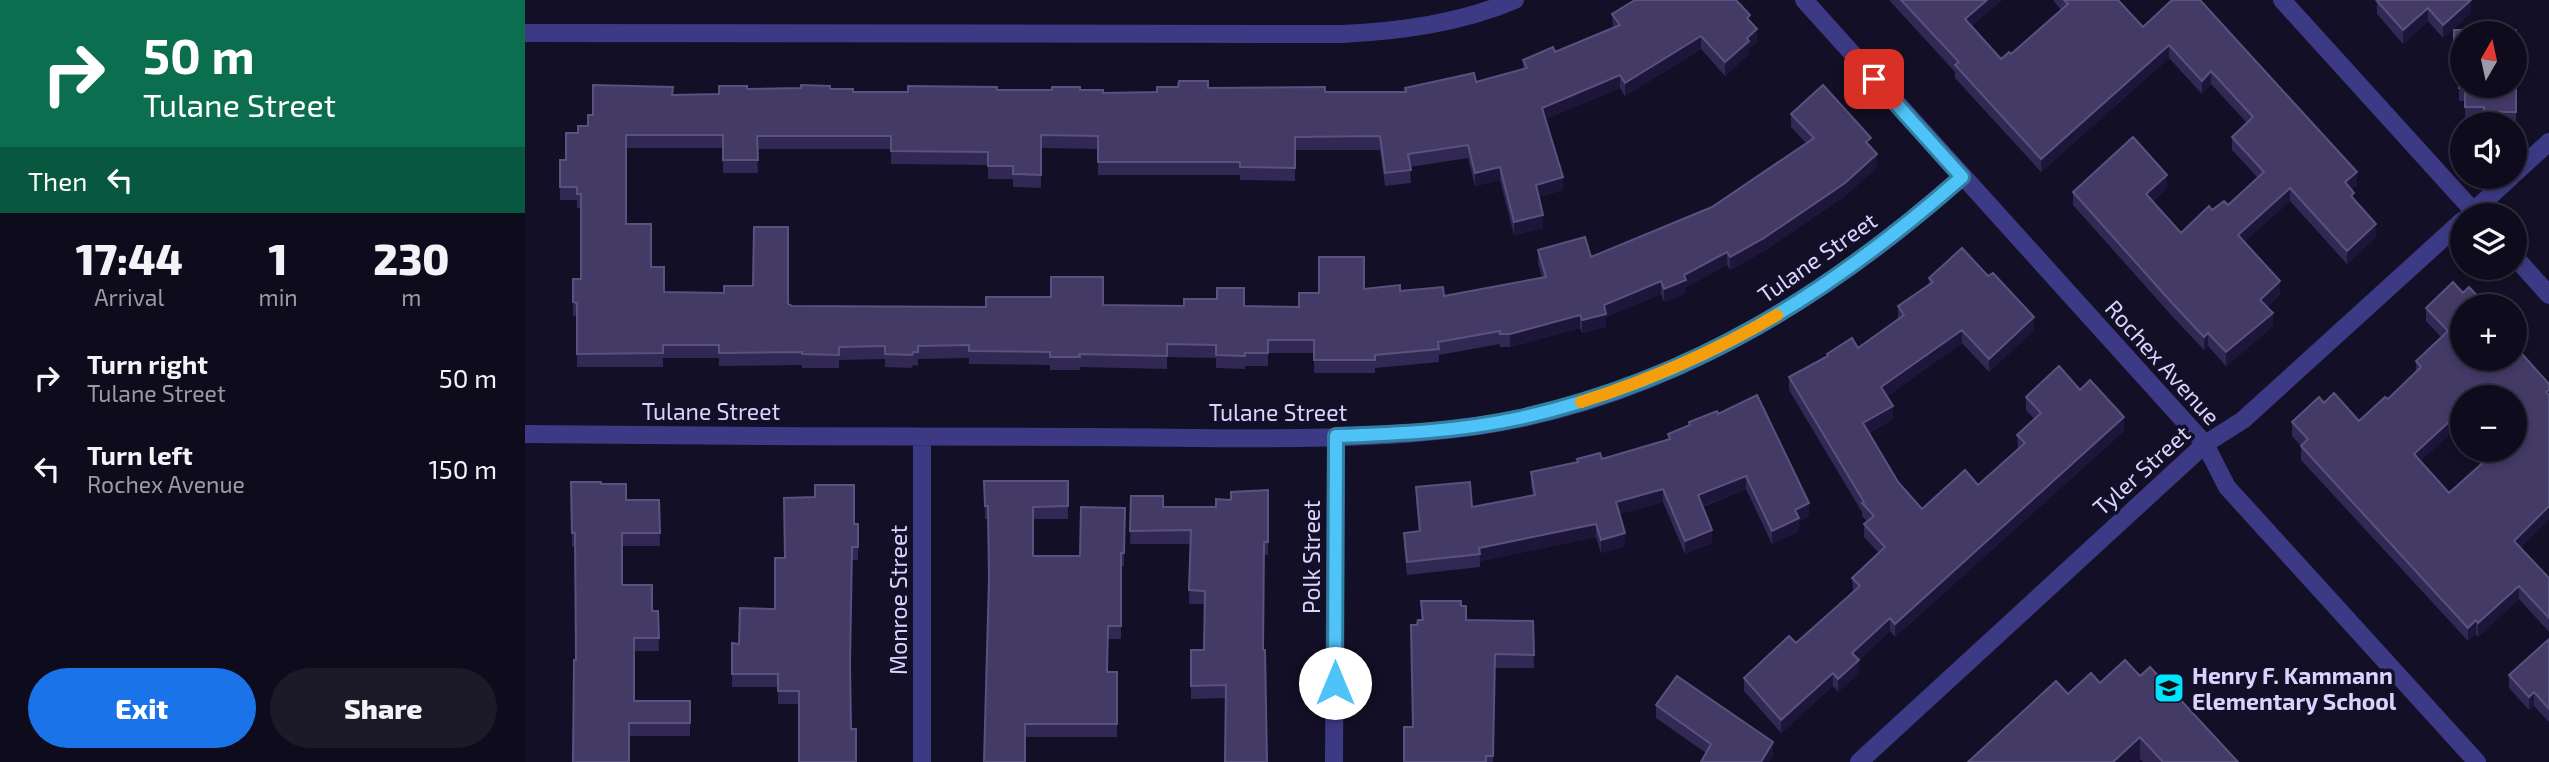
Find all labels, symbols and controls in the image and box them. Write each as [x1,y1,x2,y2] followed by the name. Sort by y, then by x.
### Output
[2450,21,2527,98] north arrow
[2450,21,2527,462] map controls
[143,25,255,84] text: 50 m
[28,28,119,119] icon: right
[1844,49,1904,109] pin
[1855,60,1893,98] icon: arrive
[143,85,336,123] text: Tulane Street
[2450,112,2527,189] button: sound
[101,161,139,199] icon: left
[28,165,87,196] text: Then
[2450,203,2527,280] button: layers
[1752,206,1882,308] street label: Tulane Street
[76,233,183,283] text: 17:44
[269,233,288,283] text: 1
[373,233,449,283] text: 230
[94,283,164,311] text: Arrival
[258,283,298,311] text: min
[401,283,421,311] text: m
[2100,294,2226,430] street label: Rochex Avenue
[2450,294,2527,371] button: +
[87,348,208,379] text: Turn right
[28,359,66,397] icon: right
[439,362,497,393] text: 50 m
[87,379,226,407] text: Tulane Street
[2450,385,2527,462] button: −
[642,397,781,425] street label: Tulane Street
[1209,398,1348,426] street label: Tulane Street
[2087,419,2195,521] street label: Tyler Street
[87,439,193,470] text: Turn left
[28,450,66,488] icon: left
[428,453,497,484] text: 150 m
[87,470,245,498] text: Rochex Avenue
[1297,500,1325,614] street label: Polk Street
[884,525,912,675] street label: Monroe Street
[1298,646,1372,720] position arrow
[2192,661,2397,715] place label: Henry F. Kammann Elementary School
[28,668,256,748] button: Exit
[270,668,497,748] button: Share
[2152,671,2186,705] school or university icon: Henry F. Kammann Elementary School

